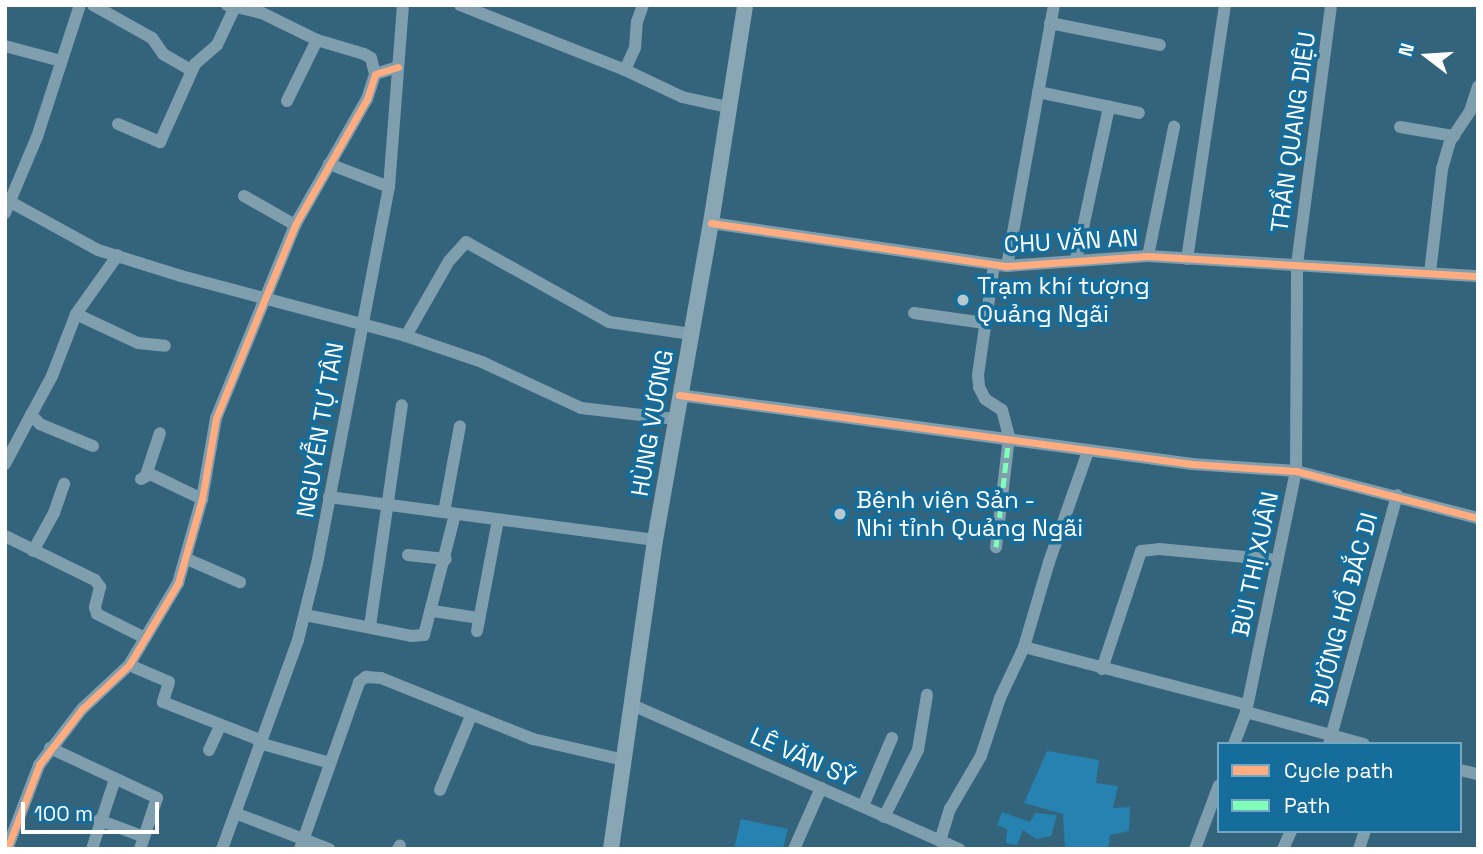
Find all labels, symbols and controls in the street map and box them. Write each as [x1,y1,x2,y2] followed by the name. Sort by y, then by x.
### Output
[1392,21,1462,91] north arrow
[1265,30,1321,234] street label: TRẦN QUANG DIỆU
[1393,40,1420,59] text: N
[1003,223,1139,259] street label: CHU VĂN AN
[977,272,1150,328] place label: Trạm khí tượng Quảng Ngãi
[955,292,971,308] marker: Trạm khí tượng Quảng Ngãi
[290,339,350,521] street label: NGUYỄN TỰ TÂN
[625,347,679,499] street label: HÙNG VƯƠNG
[856,486,1083,542] place label: Bệnh viện Sản - Nhi tỉnh Quảng Ngãi
[1226,489,1284,639] street label: BÙI THỊ XUÂN
[830,504,850,524] marker: Bệnh viện Sản - Nhi tỉnh Quảng Ngãi
[1304,510,1384,708] street label: ĐƯỜNG HỒ ĐẮC DI
[746,721,860,793] street label: LÊ VĂN SỸ
[1217,742,1462,833] legend
[1284,757,1393,784] text: Cycle path
[24,788,163,832] scale bar
[1284,792,1330,819] text: Path
[34,800,93,827] text: 100 m

